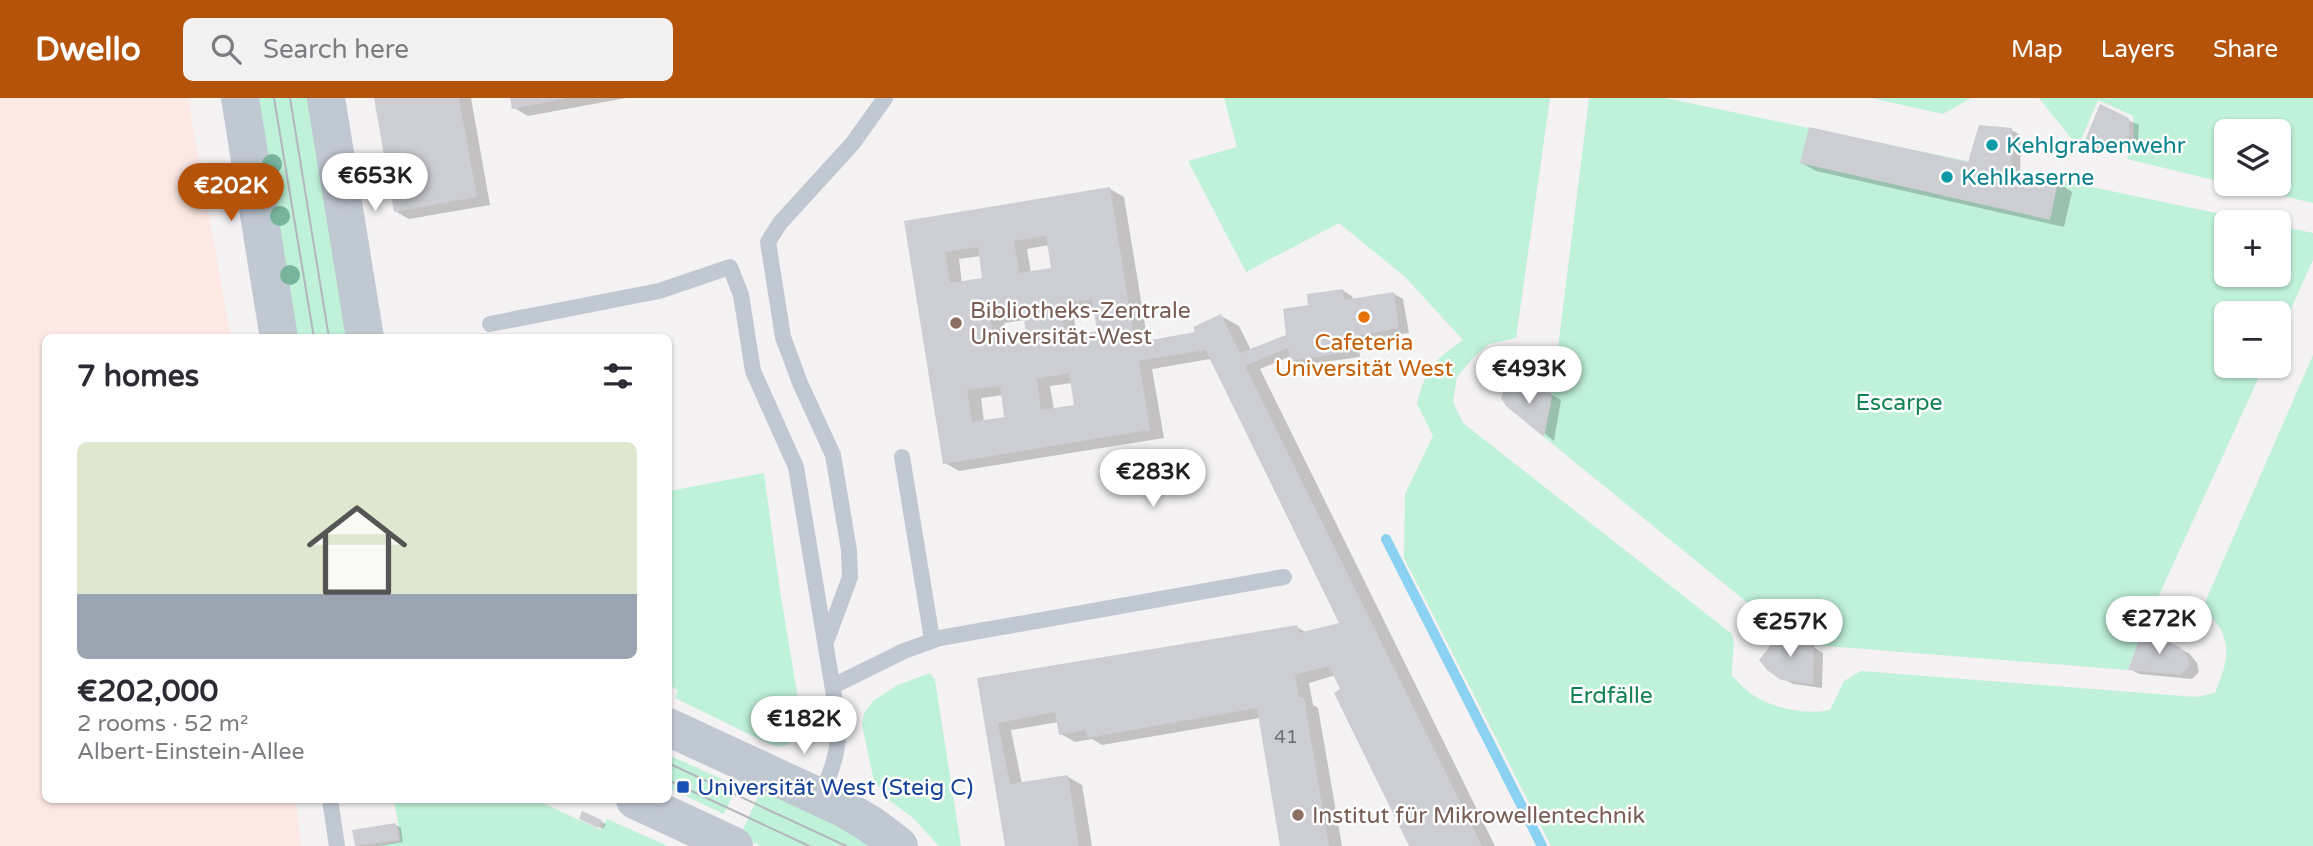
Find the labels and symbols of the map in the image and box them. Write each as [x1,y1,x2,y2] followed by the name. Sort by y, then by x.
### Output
[2006,132,2186,160] place label: Kehlgrabenwehr
[1984,137,2000,153] marker: Kehlgrabenwehr
[326,153,424,213] pin: €653K
[182,164,280,223] pin: €202K
[1961,164,2094,192] place label: Kehlkaserne
[1939,169,1955,185] marker: Kehlkaserne
[970,297,1191,351] place label: Bibliotheks-Zentrale Universität-West
[1356,309,1372,325] marker: Cafeteria Universität West
[948,315,964,331] marker: Bibliotheks-Zentrale Universität-West
[1275,329,1453,383] place label: Cafeteria Universität West
[1480,346,1578,406] pin: €493K
[1855,389,1943,417] park label: Escarpe
[1104,450,1202,509] pin: €283K
[2110,596,2208,656] pin: €272K
[1741,600,1839,659] pin: €257K
[1569,682,1653,710] park label: Erdfälle
[755,696,853,756] pin: €182K
[1274,726,1298,748] house number: 41
[697,774,973,802] place label: Universität West (Steig C)
[675,779,691,795] marker: Universität West (Steig C)
[1312,802,1645,830] place label: Institut für Mikrowellentechnik
[1290,807,1306,823] marker: Institut für Mikrowellentechnik

